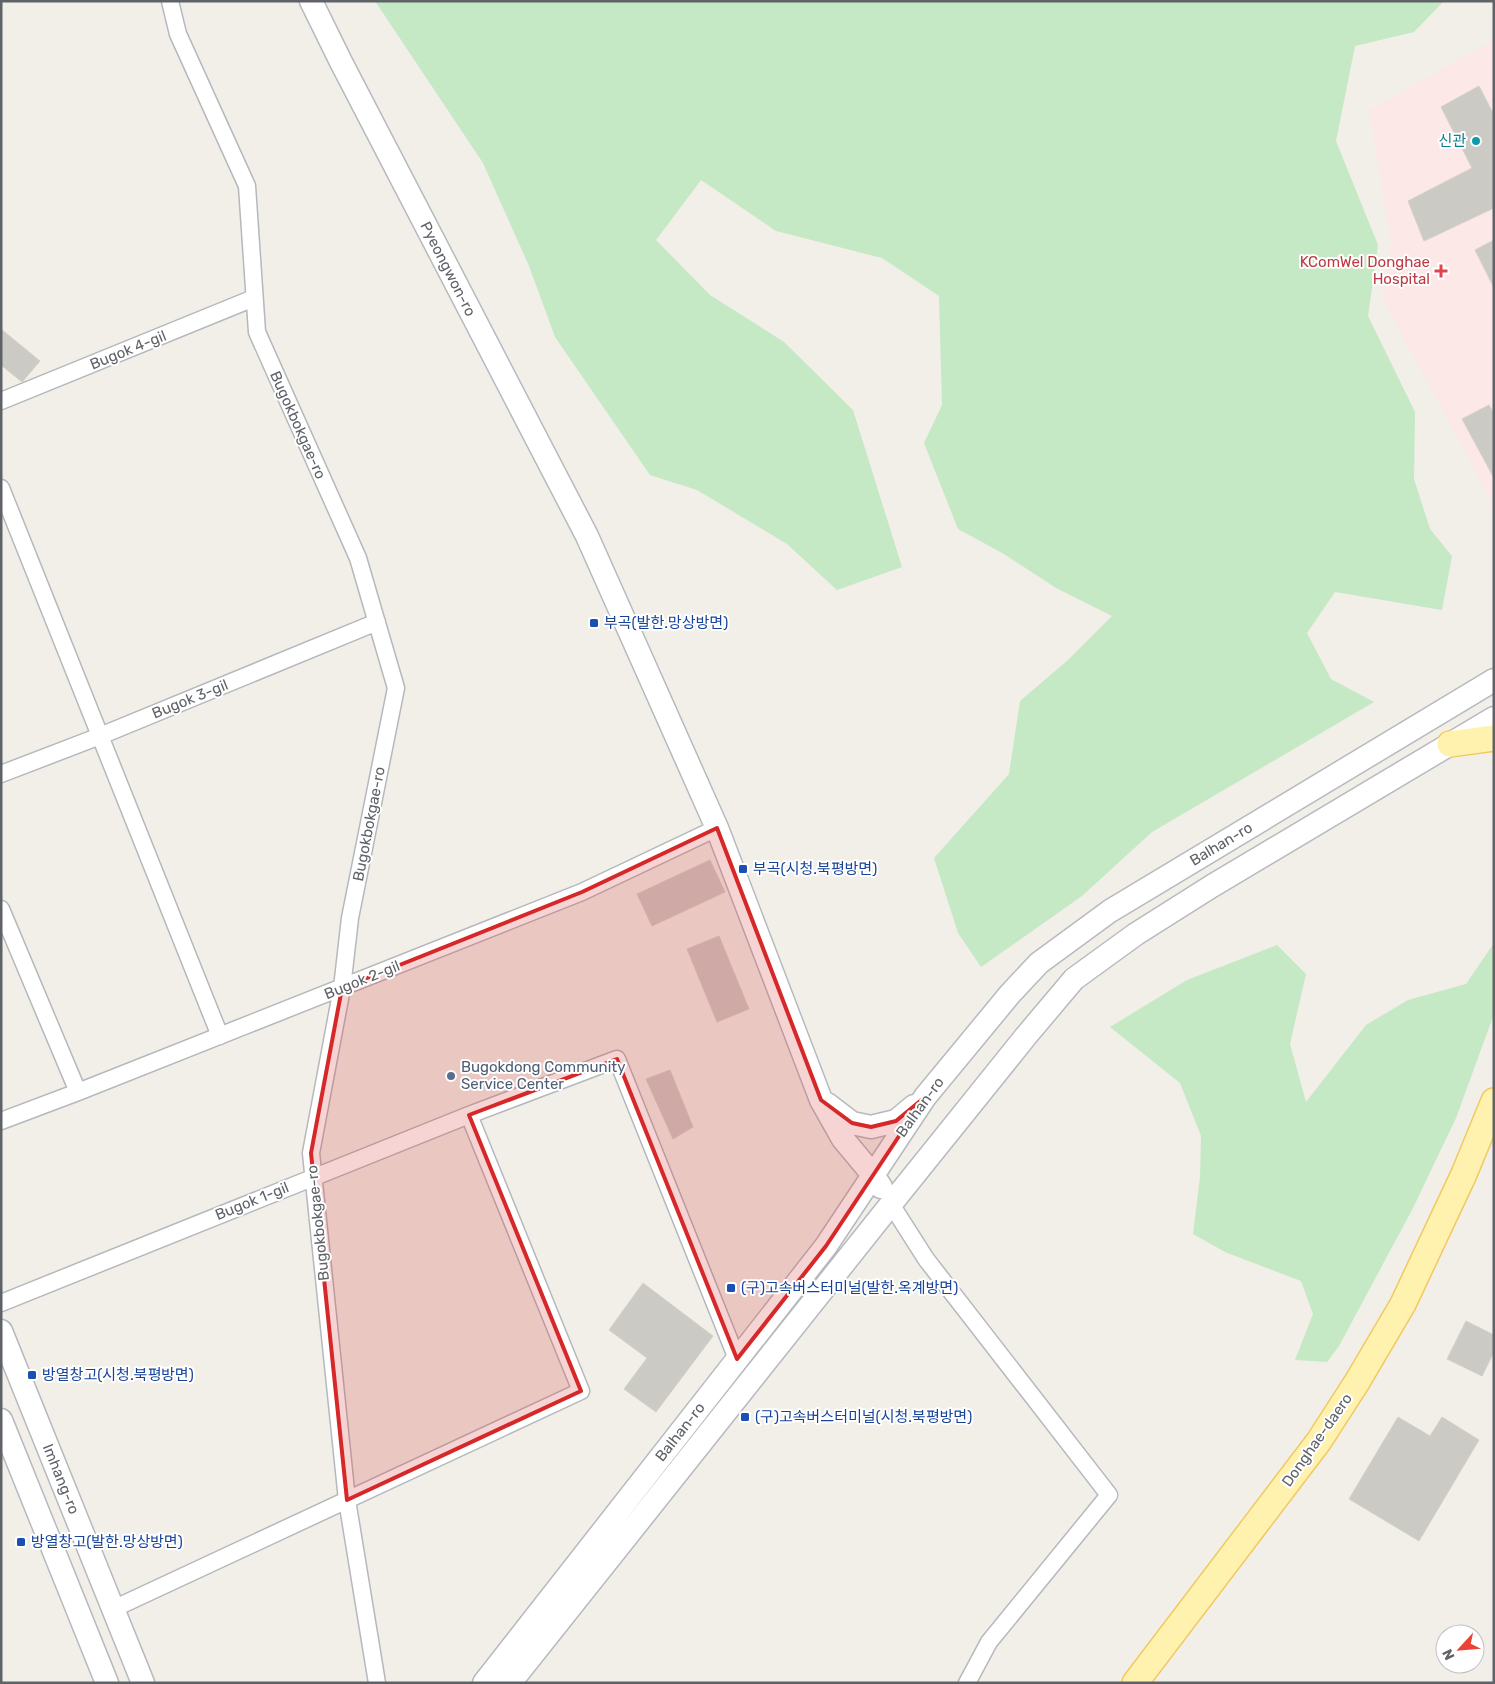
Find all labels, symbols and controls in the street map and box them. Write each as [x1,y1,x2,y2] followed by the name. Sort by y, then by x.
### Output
[1438,132,1466,150] place label: 신관
[1470,135,1482,147] marker: 신관
[416,219,480,319] street label: Pyeongwon-ro
[1300,253,1430,288] place label: KComWel Donghae Hospital
[1434,264,1448,278] marker: KComWel Donghae Hospital
[87,327,169,373] street label: Bugok 4-gil
[266,368,330,482] street label: Bugokbokgae-ro
[604,614,728,632] place label: 부곡(발한.망상방면)
[588,617,600,629] marker: 부곡(발한.망상방면)
[149,676,231,722] street label: Bugok 3-gil
[349,765,389,883] street label: Bugokbokgae-ro
[1186,818,1256,870] street label: Balhan-ro
[753,860,877,878] place label: 부곡(시청.북평방면)
[737,863,749,875] marker: 부곡(시청.북평방면)
[322,957,402,1003] street label: Bugok 2-gil
[461,1058,625,1093] place label: Bugokdong Community Service Center
[445,1070,457,1082] marker: Bugokdong Community Service Center
[892,1073,948,1141] street label: Balhan-ro
[303,1164,333,1282] street label: Bugokbokgae-ro
[213,1178,291,1224] street label: Bugok 1-gil
[741,1279,958,1297] place label: (구)고속버스터미널(발한.옥계방면)
[725,1282,737,1294] marker: (구)고속버스터미널(발한.옥계방면)
[42,1366,194,1384] place label: 방열창고(시청.북평방면)
[26,1369,38,1381] marker: 방열창고(시청.북평방면)
[1278,1390,1356,1490] street label: Donghae-daero
[651,1399,709,1465] street label: Balhan-ro
[755,1408,972,1426] place label: (구)고속버스터미널(시청.북평방면)
[739,1411,751,1423] marker: (구)고속버스터미널(시청.북평방면)
[39,1441,83,1517] street label: Imhang-ro
[31,1533,183,1551] place label: 방열창고(발한.망상방면)
[15,1536,27,1548] marker: 방열창고(발한.망상방면)
[1435,1624,1485,1674] north arrow
[1439,1646,1459,1663] text: N

